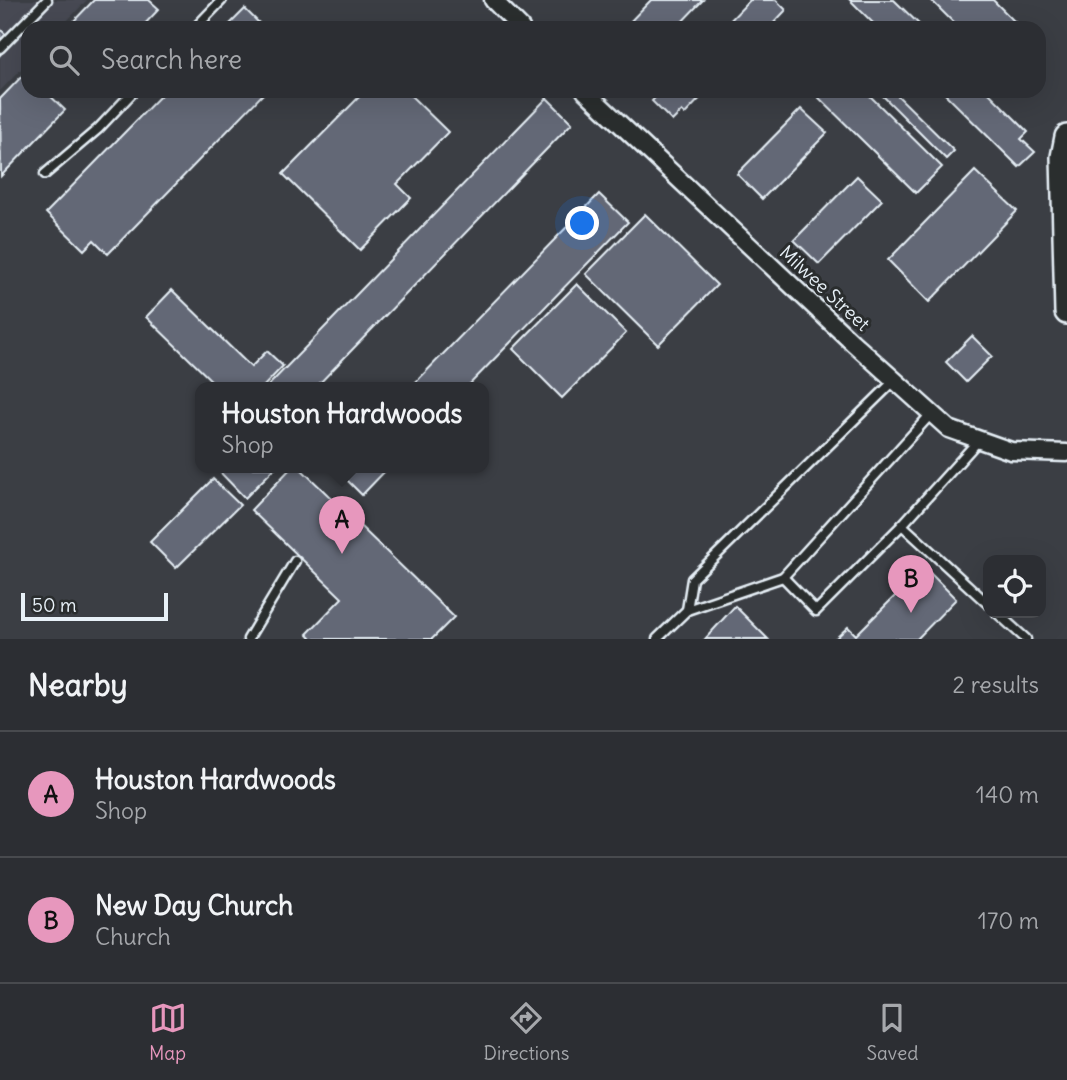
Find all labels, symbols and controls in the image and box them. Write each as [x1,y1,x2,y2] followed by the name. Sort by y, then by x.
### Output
[21,21,1046,98] search box
[45,41,83,79] icon: search
[101,43,242,76] text: Search here
[565,206,599,240] your location
[775,240,875,336] street label: Milwee Street
[195,382,489,473] popup
[222,397,462,430] text: Houston Hardwoods
[222,430,274,459] text: Shop
[319,496,365,554] pin: A
[888,555,934,613] pin: B
[983,555,1046,618] map controls
[983,555,1046,618] button: locate
[21,590,168,622] scale bar
[32,593,77,617] text: 50 m
[28,666,128,704] text: Nearby
[953,670,1039,699] text: 2 results
[95,763,336,796] text: Houston Hardwoods
[44,780,58,809] text: A
[976,780,1039,809] text: 140 m
[95,796,147,825] text: Shop
[95,889,293,922] text: New Day Church
[43,906,59,935] text: B
[978,906,1039,935] text: 170 m
[95,922,171,951] text: Church
[149,999,187,1065] tab: Map
[484,999,569,1065] tab: Directions
[866,999,918,1065] tab: Saved

